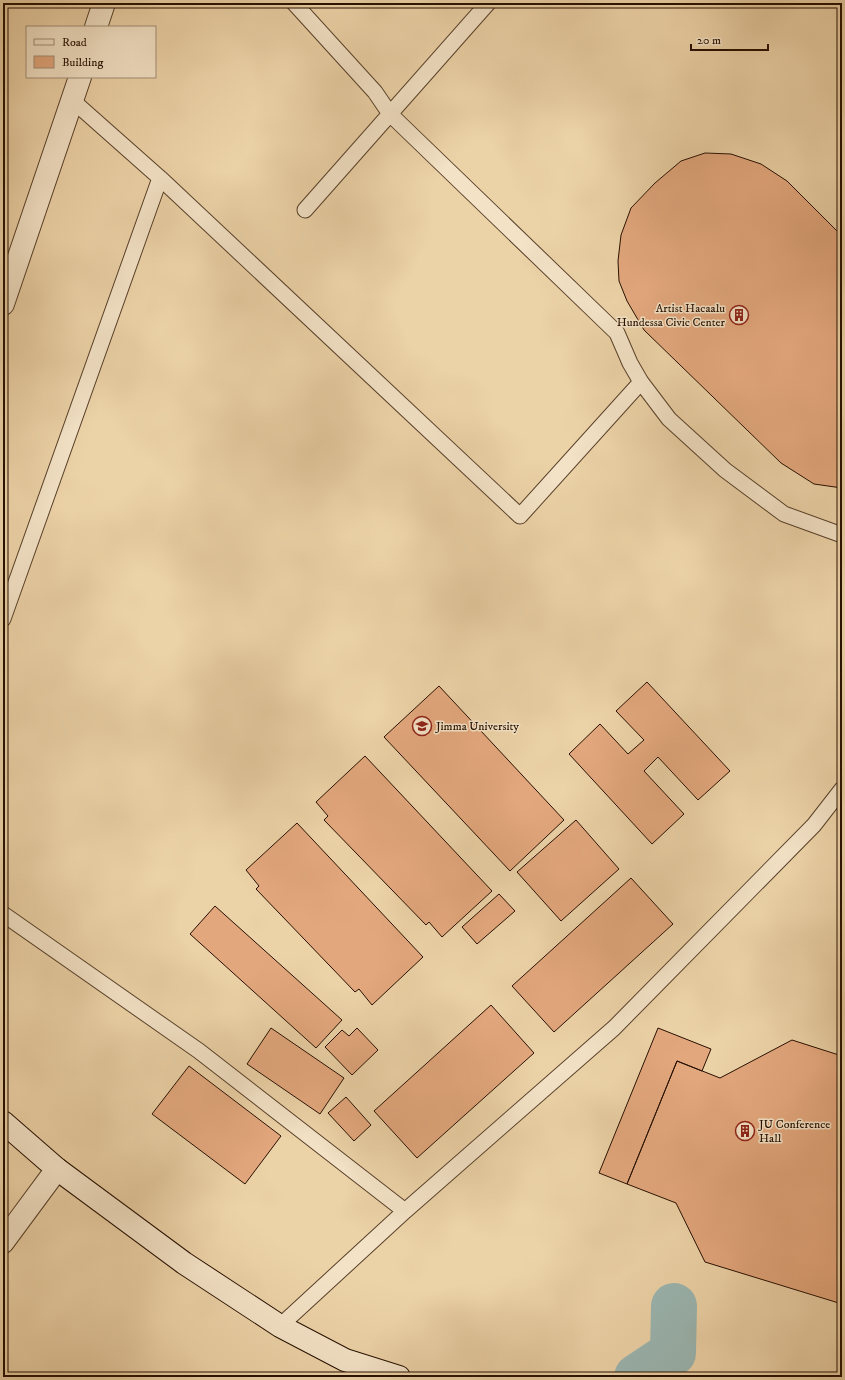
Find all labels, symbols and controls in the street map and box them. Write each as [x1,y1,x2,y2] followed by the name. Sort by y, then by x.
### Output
[26,26,156,78] legend
[691,26,768,52] scale bar
[697,33,721,48] text: 20 m
[62,35,87,50] text: Road
[62,55,103,70] text: Building
[617,301,726,330] place label: Artist Hacaalu Hundessa Civic Center
[728,304,750,326] building icon: Artist Hacaalu Hundessa Civic Center
[411,715,433,737] school or university icon: Jimma University
[435,719,519,734] place label: Jimma University
[758,1117,830,1146] place label: JU Conference Hall
[734,1120,756,1142] building icon: JU Conference Hall

